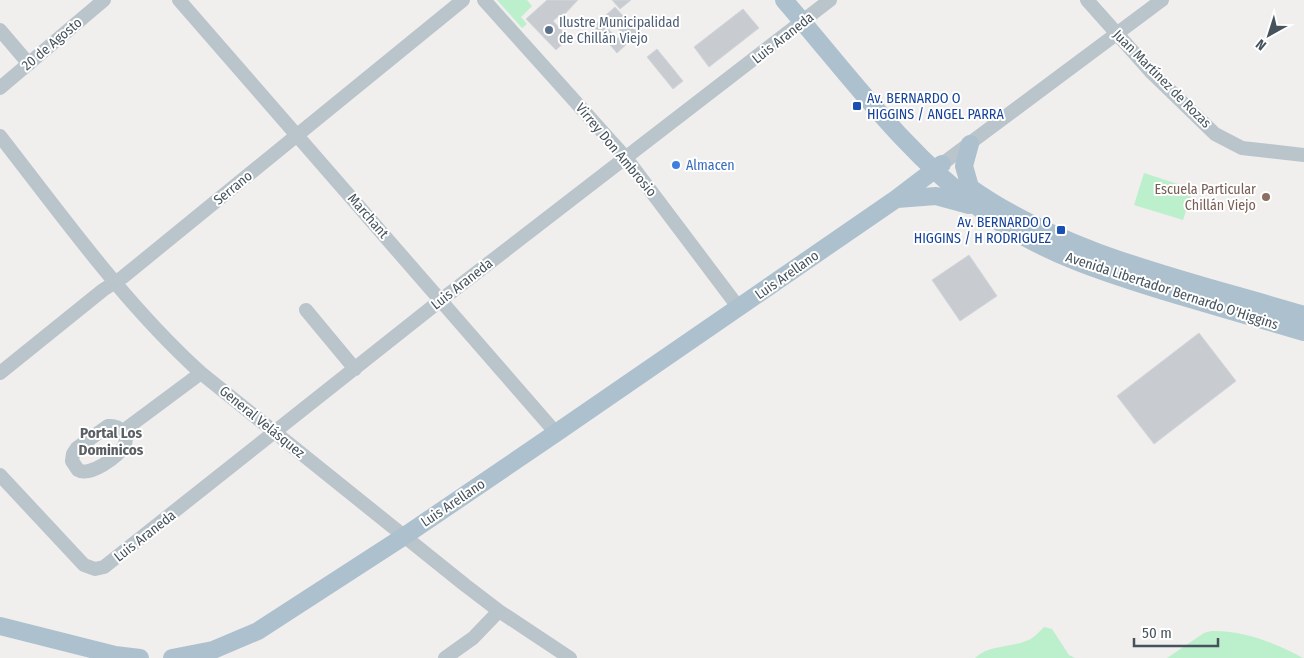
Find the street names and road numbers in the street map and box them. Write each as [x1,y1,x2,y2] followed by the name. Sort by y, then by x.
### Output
[749,9,817,67] street label: Luis Araneda
[18,14,86,74] street label: 20 de Agosto
[1109,26,1215,132] street label: Juan Martínez de Rozas
[572,100,660,200] street label: Virrey Don Ambrosio
[210,167,256,209] street label: Serrano
[344,190,392,242] street label: Marchant
[752,247,822,303] street label: Luis Arellano
[1064,249,1280,333] street label: Avenida Libertador Bernardo O'Higgins
[428,255,496,313] street label: Luis Araneda
[216,382,308,462] street label: General Velásquez
[418,475,488,531] street label: Luis Arellano
[111,507,179,565] street label: Luis Araneda

